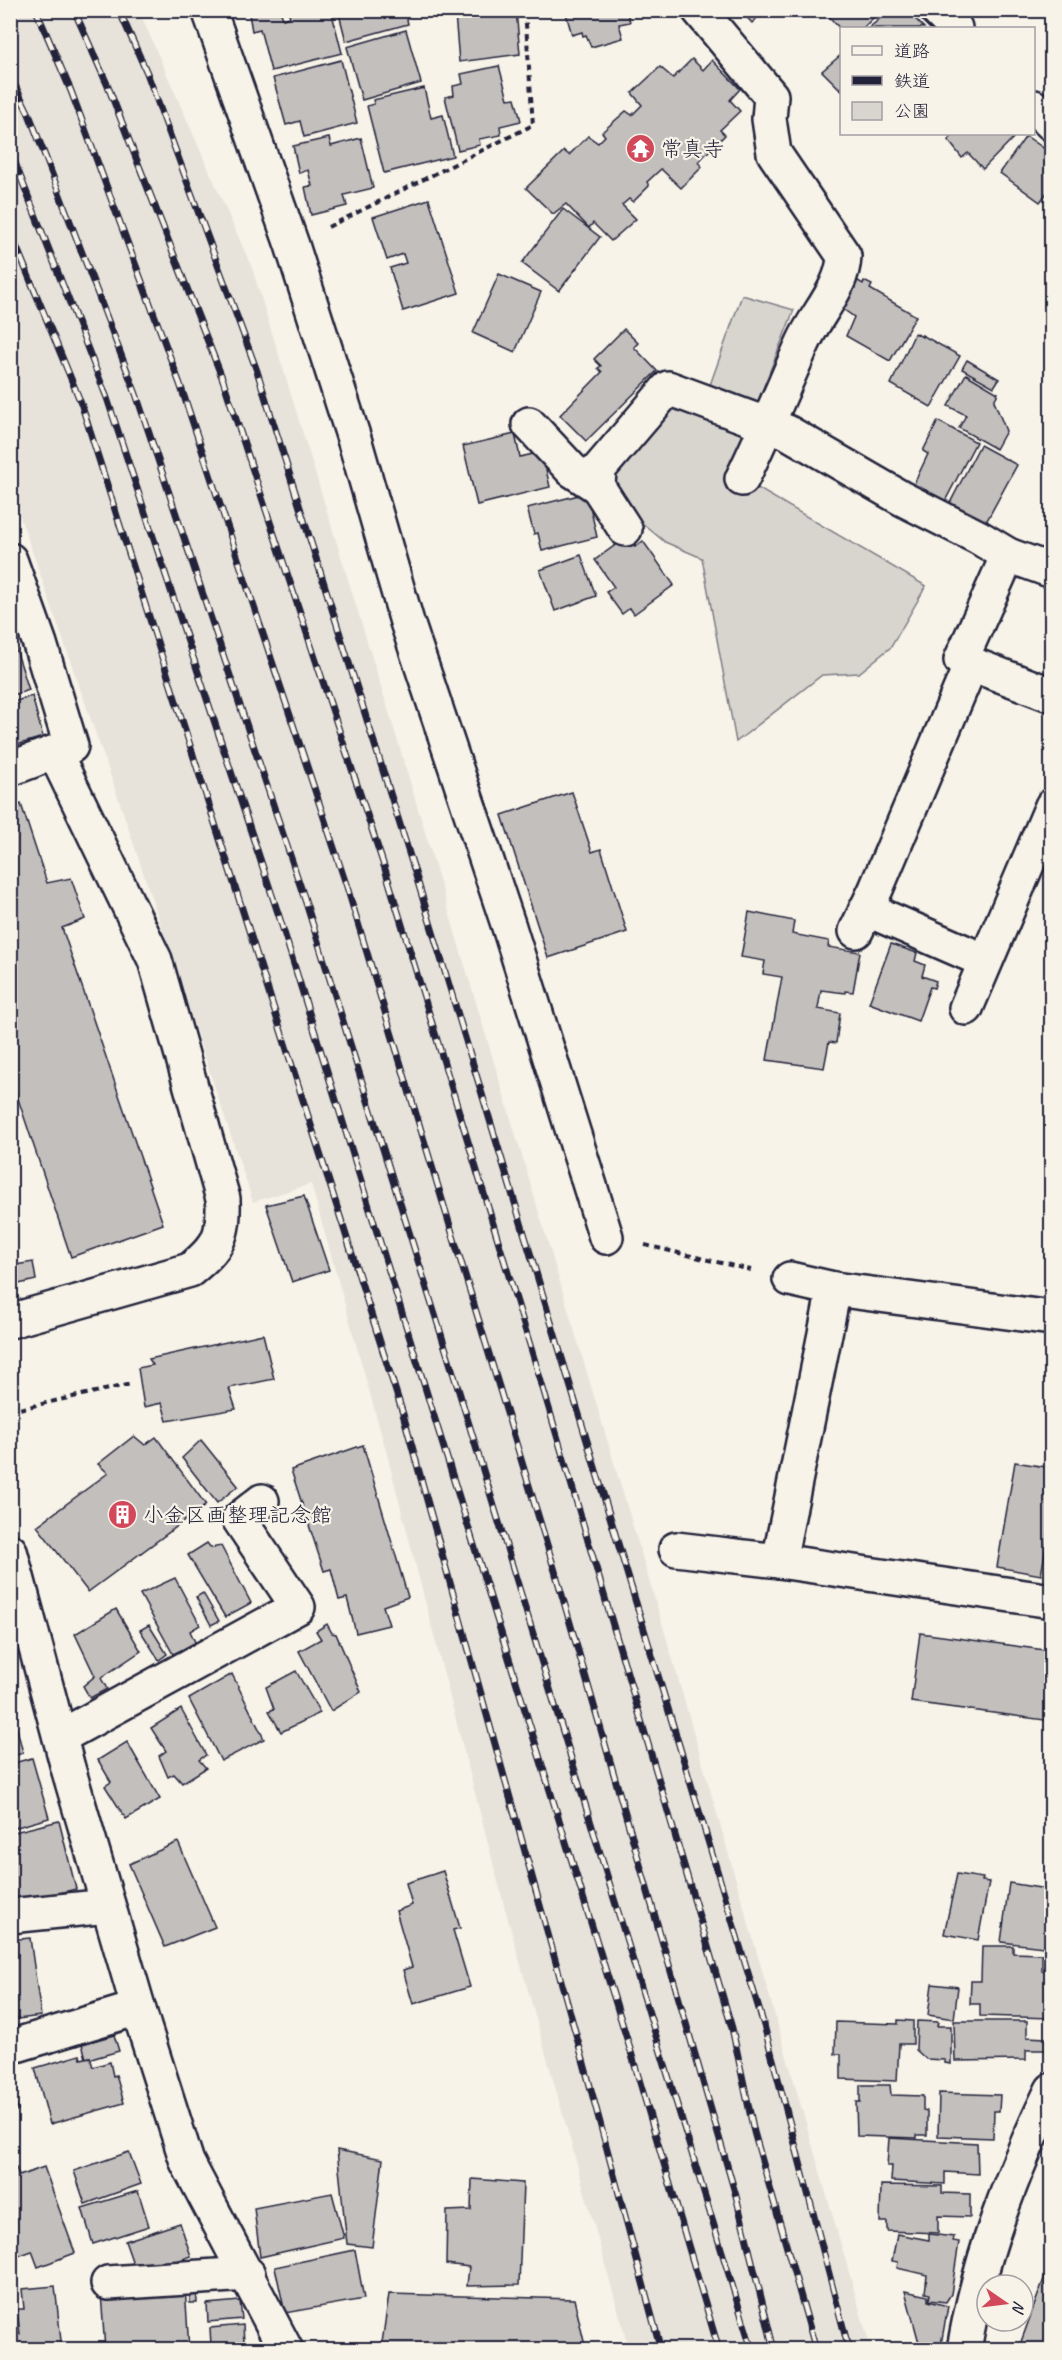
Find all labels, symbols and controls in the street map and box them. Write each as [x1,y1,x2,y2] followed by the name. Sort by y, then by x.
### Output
[840,27,1035,135] legend
[894,40,930,62] text: 道路
[894,70,930,92] text: 鉄道
[894,100,930,122] text: 公園
[624,133,656,165] temple icon: 常真寺
[661,136,724,162] place label: 常真寺
[106,1499,138,1531] building icon: 小金区画整理記念館
[143,1502,332,1528] place label: 小金区画整理記念館
[975,2273,1035,2333] north arrow
[1007,2299,1029,2317] text: N

